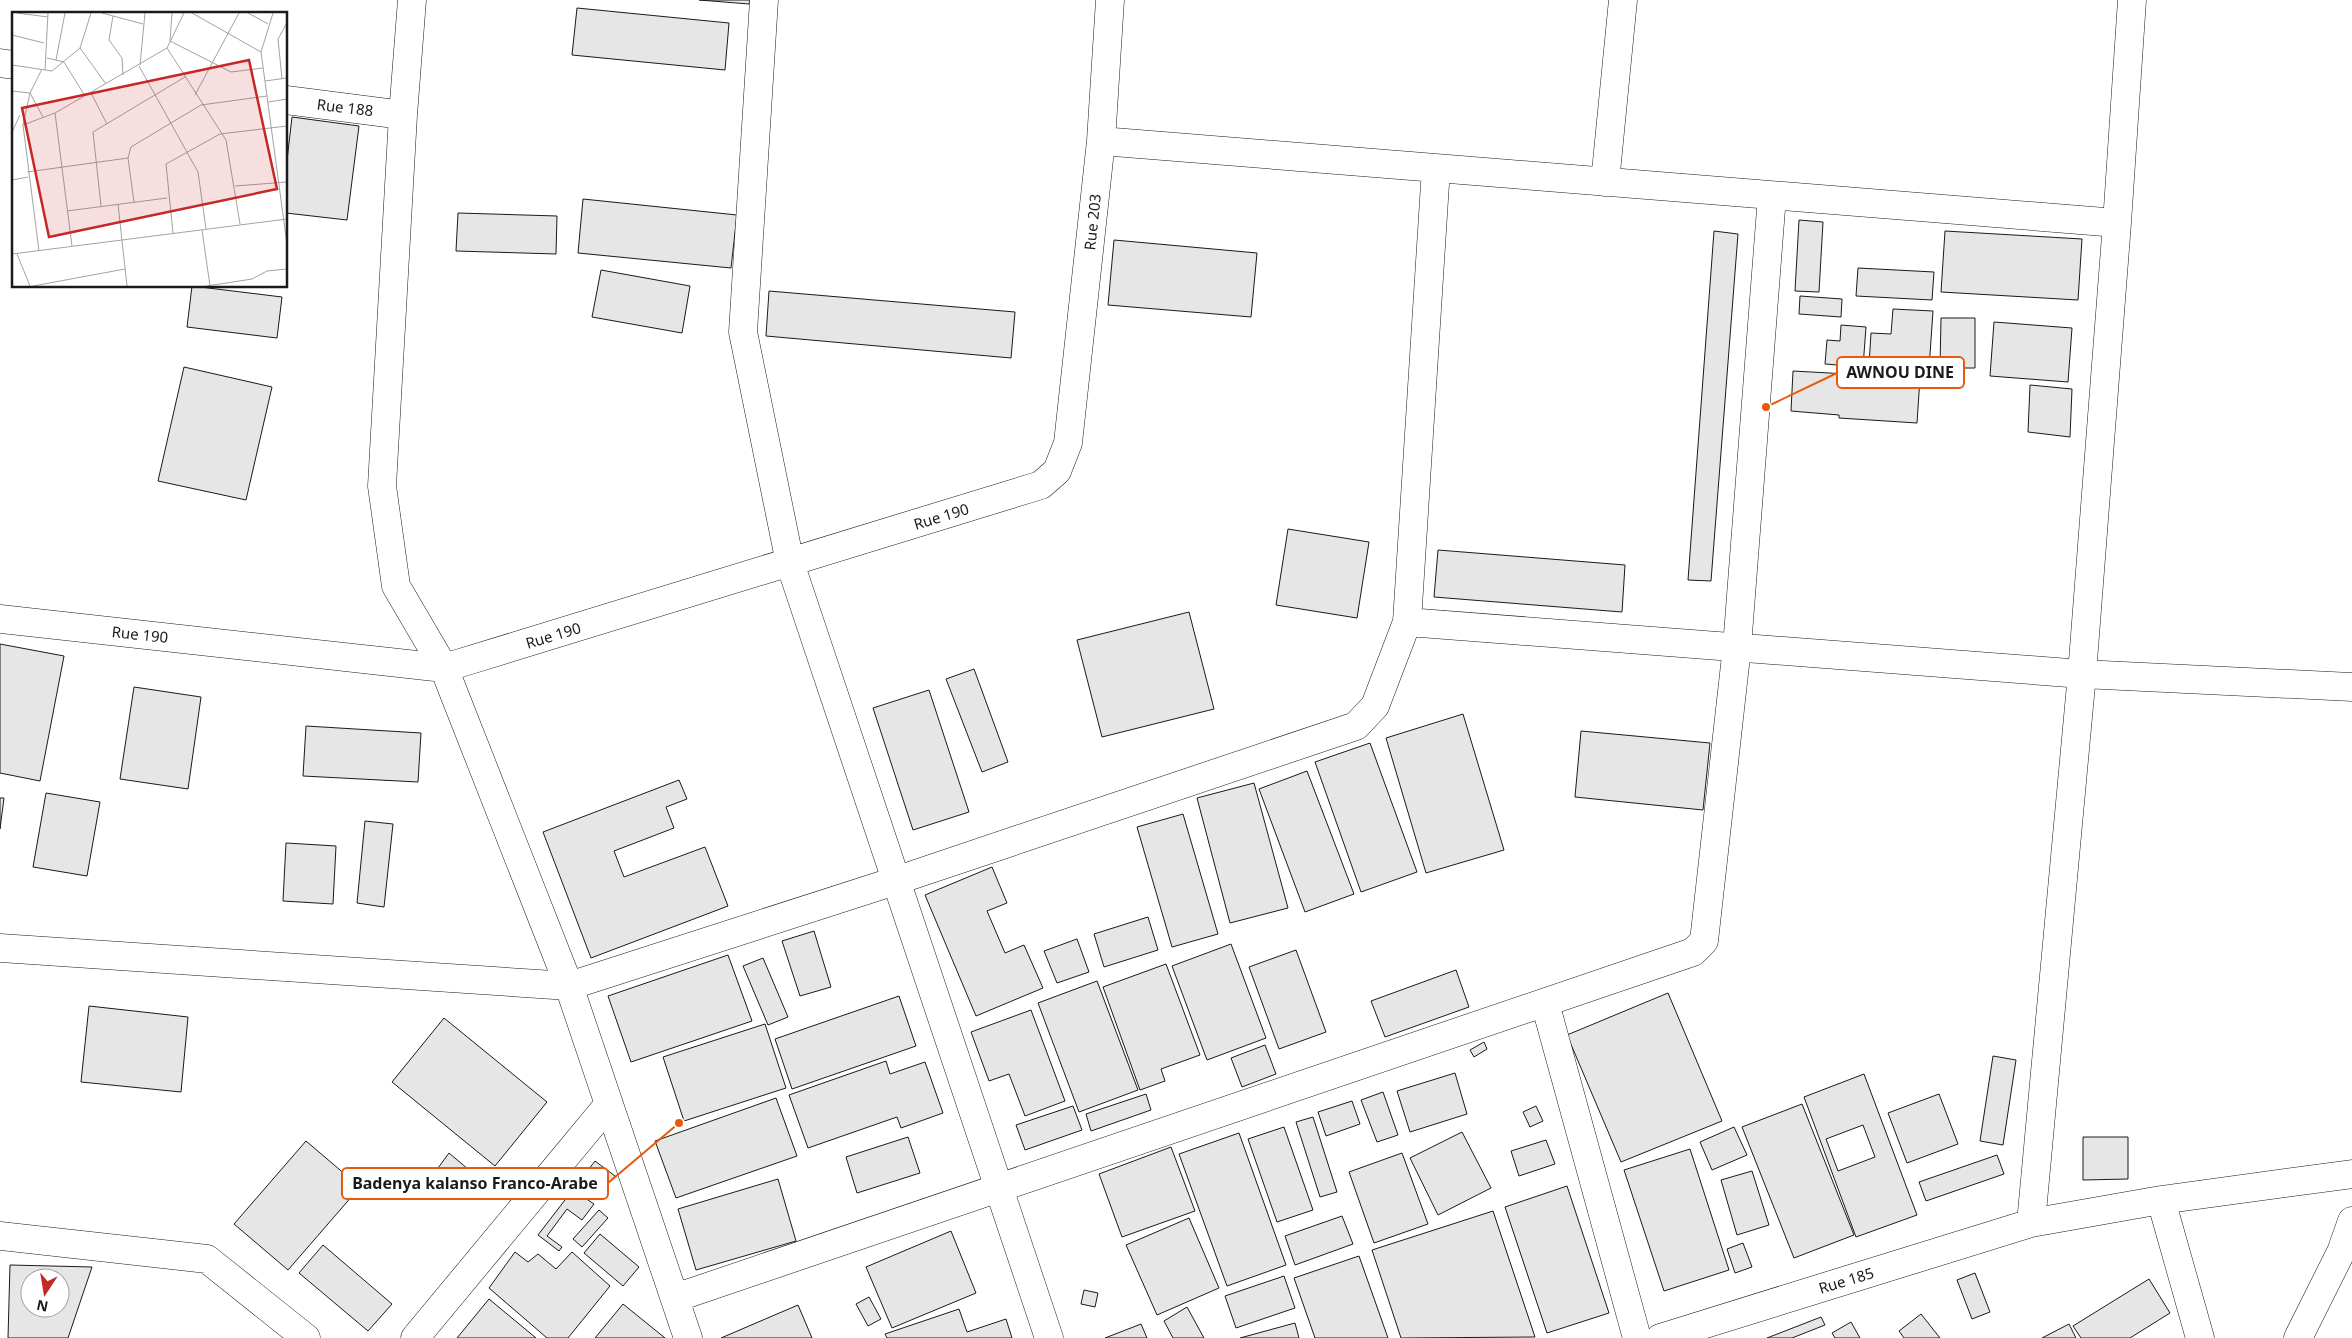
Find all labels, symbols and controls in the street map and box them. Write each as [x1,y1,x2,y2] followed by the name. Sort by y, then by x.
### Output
[12,12,288,288] inset map
[316,94,374,120] street label: Rue 188
[1079,193,1105,251] street label: Rue 203
[1837,357,1964,388] callout: AWNOU DINE
[1846,361,1954,383] text: AWNOU DINE
[911,498,971,534] street label: Rue 190
[523,617,583,653] street label: Rue 190
[111,621,169,647] street label: Rue 190
[342,1168,608,1199] callout: Badenya kalanso Franco-Arabe
[352,1172,598,1194] text: Badenya kalanso Franco-Arabe
[1816,1262,1876,1298] street label: Rue 185
[20,1268,70,1318] north arrow
[35,1296,50,1317] text: N

